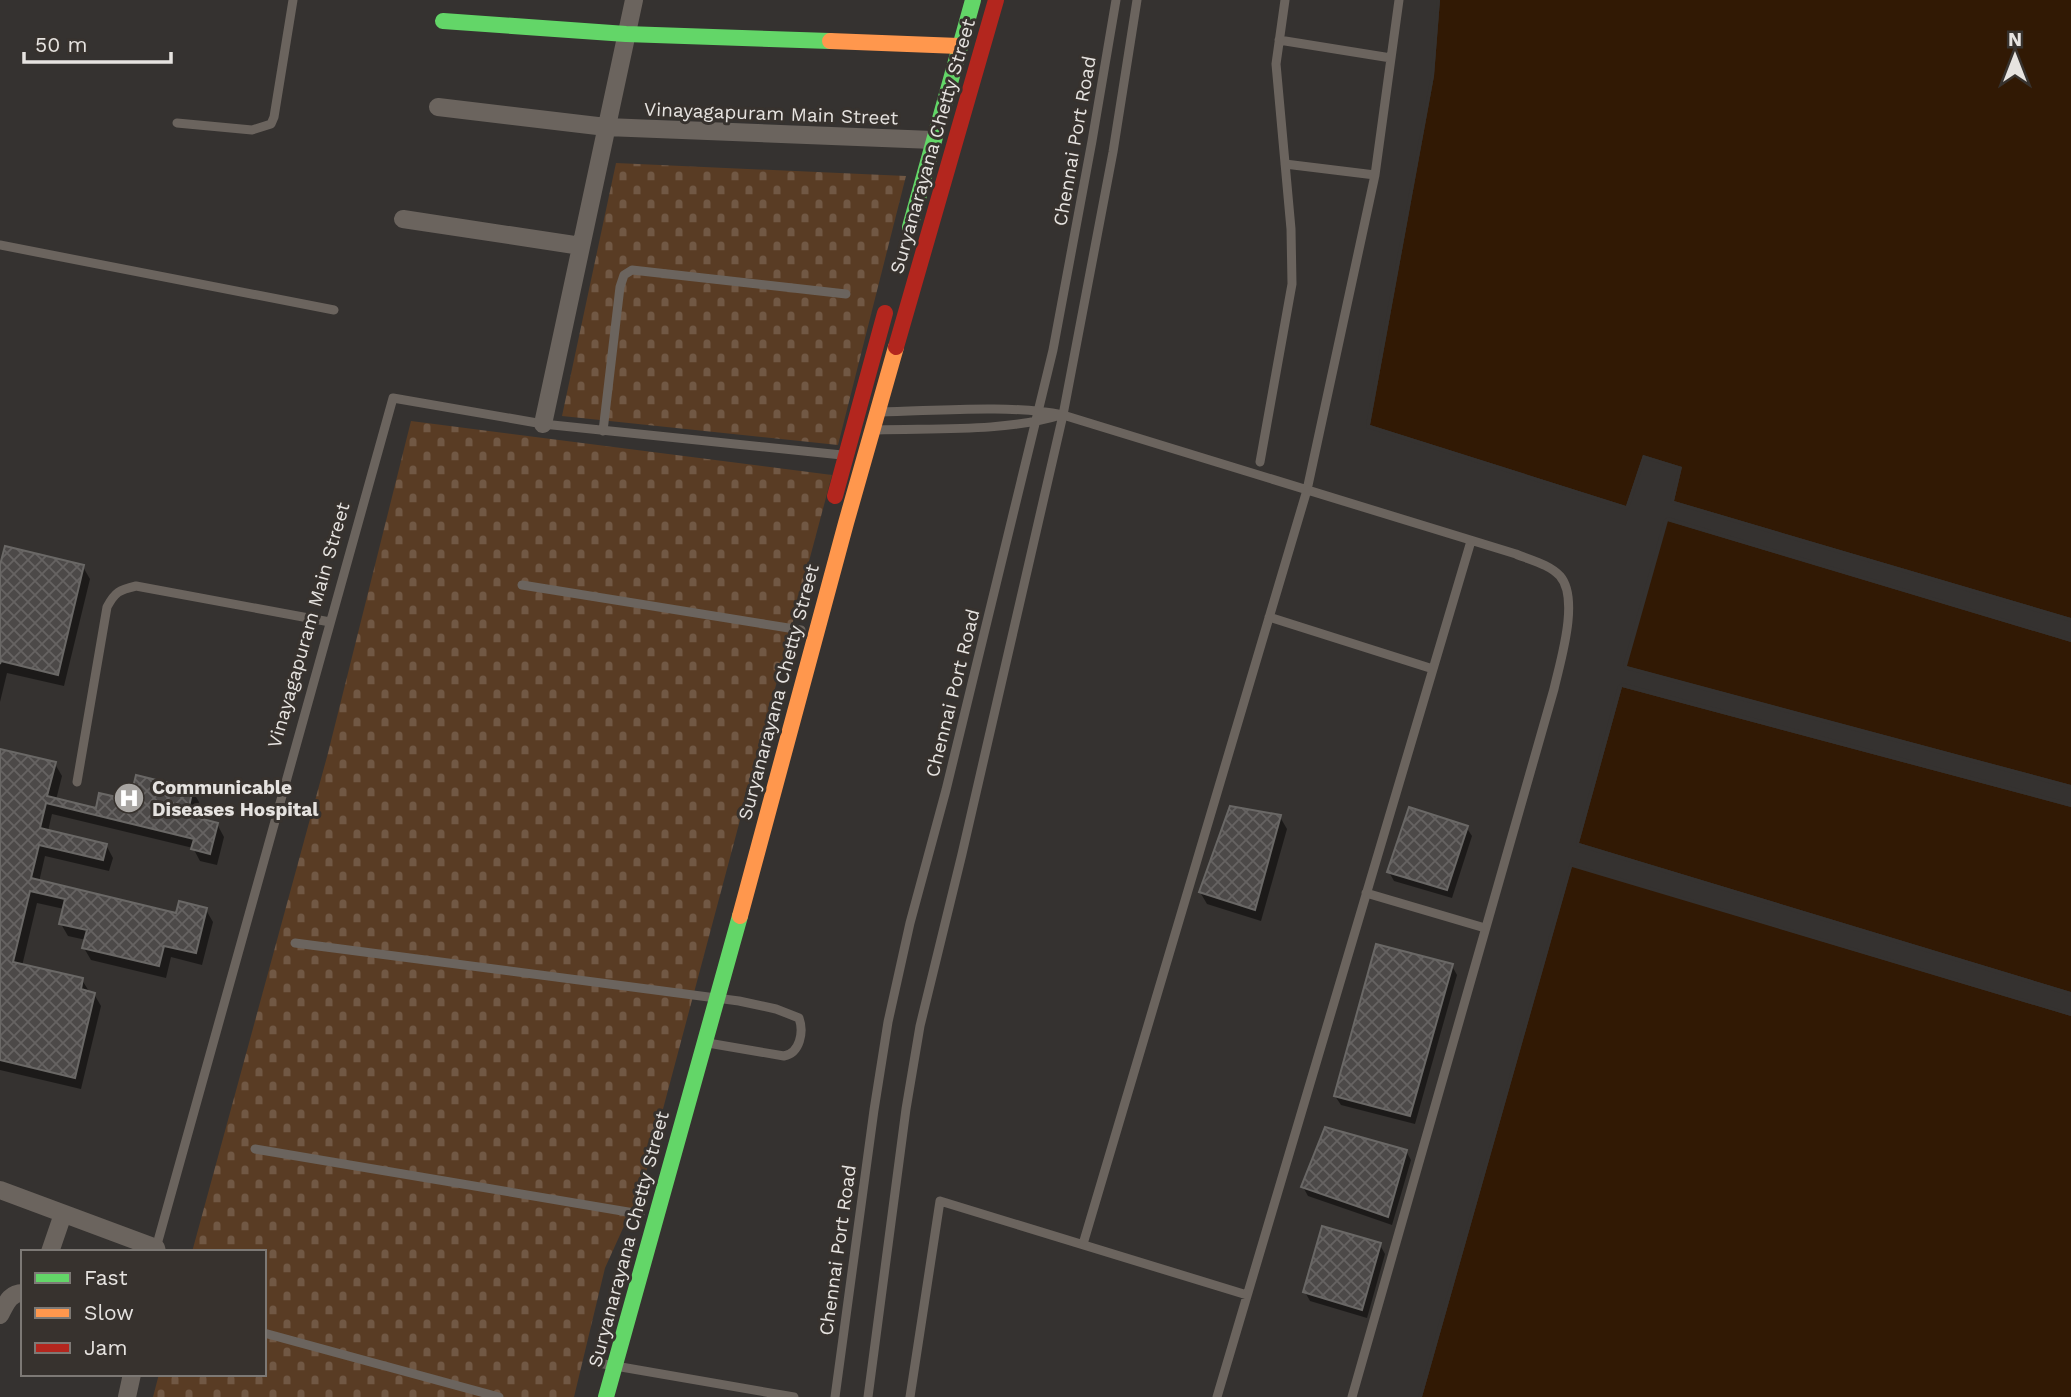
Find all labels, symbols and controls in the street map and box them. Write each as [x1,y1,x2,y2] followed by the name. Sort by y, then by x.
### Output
[885,16,980,276] street label: Suryanarayana Chetty Street
[24,21,172,65] scale bar
[1980,21,2050,91] north arrow
[2008,28,2022,51] text: N
[35,32,87,57] text: 50 m
[1048,54,1101,228] street label: Chennai Port Road
[643,98,898,129] street label: Vinayagapuram Main Street
[262,500,355,751] street label: Vinayagapuram Main Street
[733,562,824,823] street label: Suryanarayana Chetty Street
[920,607,984,780] street label: Chennai Port Road
[152,776,319,821] place label: Communicable Diseases Hospital
[112,781,146,815] hospital icon: Communicable Diseases Hospital
[583,1109,674,1370] street label: Suryanarayana Chetty Street
[814,1163,861,1337] street label: Chennai Port Road
[21,1250,266,1376] legend
[84,1265,128,1290] text: Fast
[84,1300,134,1325] text: Slow
[84,1335,127,1360] text: Jam

